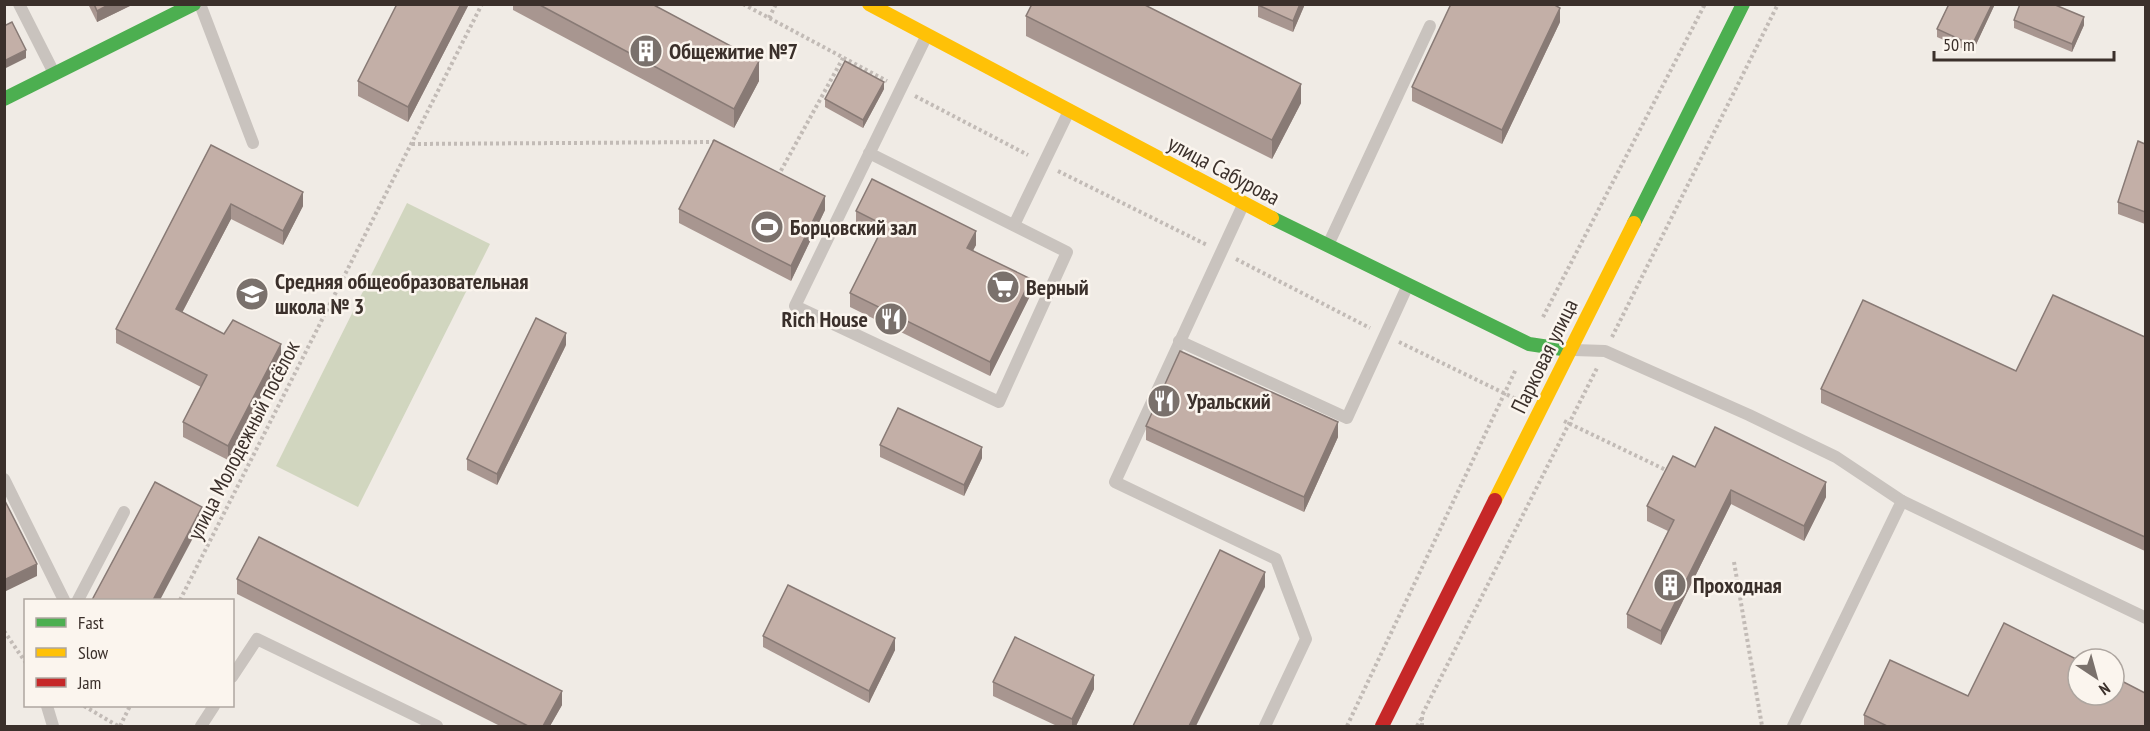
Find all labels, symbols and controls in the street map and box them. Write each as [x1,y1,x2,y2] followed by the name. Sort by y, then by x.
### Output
[1934,24,2114,62] scale bar
[628,33,664,69] building icon: Общежитие №7
[1943,33,1975,56] text: 50 m
[669,37,798,65] place label: Общежитие №7
[1163,129,1285,211] street label: улица Сабурова
[749,209,785,245] sports icon: Борцовский зал
[790,213,917,241] place label: Борцовский зал
[275,267,529,320] place label: Средняя общеобразовательная школа № 3
[985,269,1021,305] supermarket icon: Верный
[1026,273,1089,301] place label: Верный
[234,276,270,312] school or university icon: Средняя общеобразовательная школа № 3
[1504,294,1584,418] street label: Парковая улица
[873,301,909,337] restaurant icon: Rich House
[781,305,868,333] place label: Rich House
[181,335,306,544] street label: улица Молодежный посёлок
[1146,383,1182,419] restaurant icon: Уральский
[1186,387,1271,415] place label: Уральский
[1652,567,1688,603] building icon: Проходная
[1693,571,1782,599] place label: Проходная
[24,599,234,707] legend
[78,611,104,634] text: Fast
[78,641,109,664] text: Slow
[2066,647,2126,707] north arrow
[77,671,101,694] text: Jam
[2095,679,2114,700] text: N

